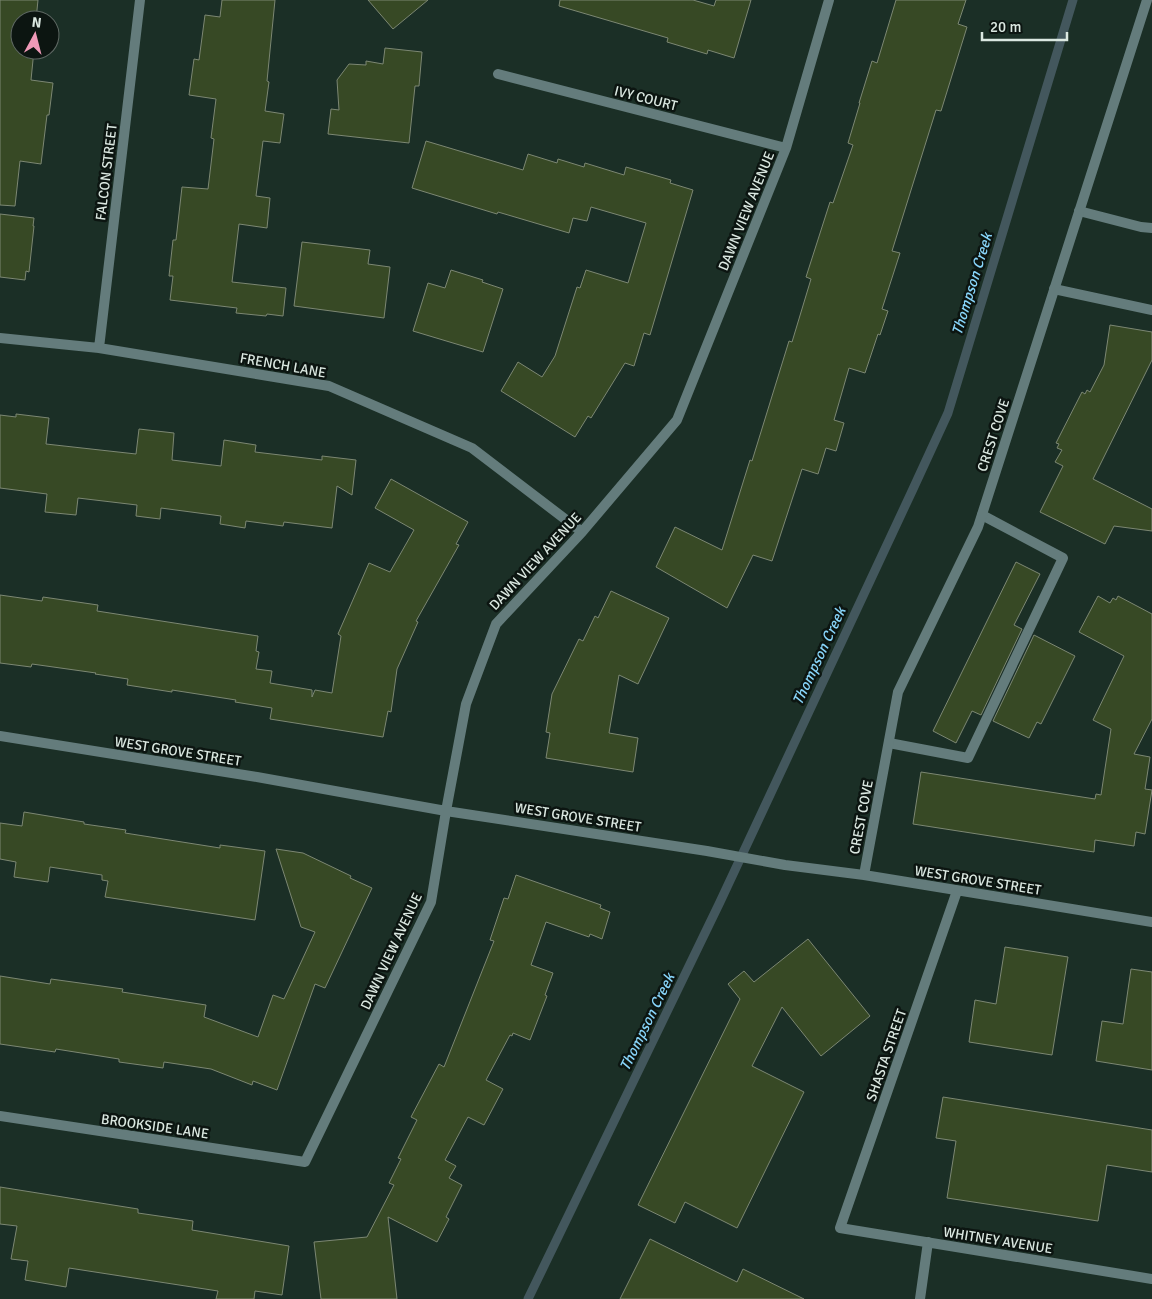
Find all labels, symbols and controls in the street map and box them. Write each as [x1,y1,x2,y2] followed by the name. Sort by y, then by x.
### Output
[10,10,60,60] north arrow
[982,10,1067,42] scale bar
[31,14,42,32] text: N
[990,18,1021,36] text: 20 m
[613,82,679,115] street label: IVY COURT
[92,123,121,221] street label: FALCON STREET
[715,149,778,273] street label: DAWN VIEW AVENUE
[948,229,997,337] water label: Thompson Creek
[238,350,327,381] street label: FRENCH LANE
[974,397,1013,474] street label: CREST COVE
[486,509,585,614] street label: DAWN VIEW AVENUE
[788,603,850,708] water label: Thompson Creek
[113,733,243,770] street label: WEST GROVE STREET
[846,778,877,856] street label: CREST COVE
[513,799,643,836] street label: WEST GROVE STREET
[913,862,1043,899] street label: WEST GROVE STREET
[357,890,426,1012] street label: DAWN VIEW AVENUE
[616,969,679,1074] water label: Thompson Creek
[863,1007,910,1103] street label: SHASTA STREET
[100,1111,210,1142] street label: BROOKSIDE LANE
[942,1223,1054,1258] street label: WHITNEY AVENUE

